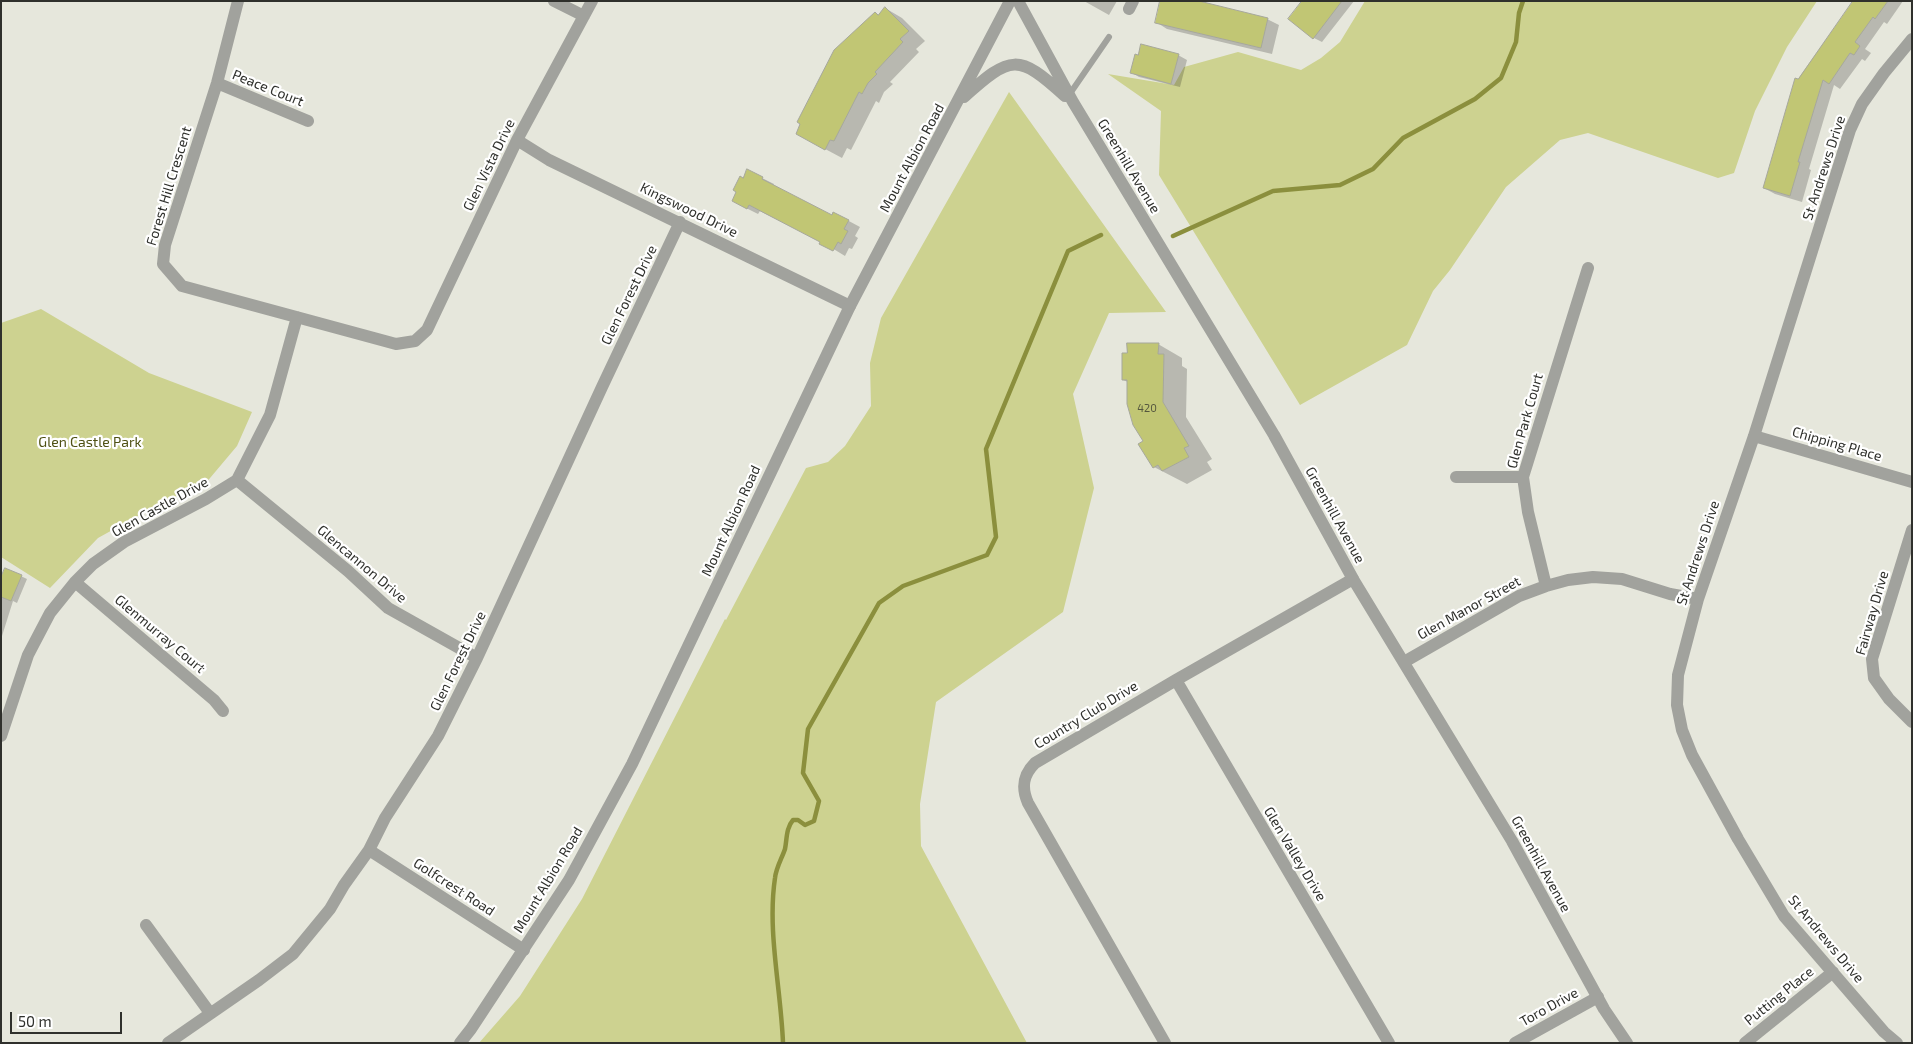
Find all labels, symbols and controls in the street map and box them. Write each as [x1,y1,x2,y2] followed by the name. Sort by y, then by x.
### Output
[230,66,306,110] street label: Peace Court
[876,101,948,215] street label: Mount Albion Road
[1799,114,1849,222] street label: St Andrews Drive
[459,116,519,214] street label: Glen Vista Drive
[1094,116,1164,216] street label: Greenhill Avenue
[143,124,195,248] street label: Forest Hill Crescent
[637,179,741,241] street label: Kingswood Drive
[598,242,660,348] street label: Glen Forest Drive
[1503,371,1547,471] street label: Glen Park Court
[1137,401,1157,415] house number: 420
[1790,423,1884,465] street label: Chipping Place
[38,434,142,450] park label: Glen Castle Park
[698,463,764,579] street label: Mount Albion Road
[1302,464,1368,566] street label: Greenhill Avenue
[109,474,211,540] street label: Glen Castle Drive
[1673,499,1723,607] street label: St Andrews Drive
[314,522,410,606] street label: Glencannon Drive
[1852,569,1892,657] street label: Fairway Drive
[1414,573,1524,643] street label: Glen Manor Street
[111,591,209,677] street label: Glenmurray Court
[427,608,489,714] street label: Glen Forest Drive
[1031,677,1141,753] street label: Country Club Drive
[1260,804,1330,904] street label: Glen Valley Drive
[1508,813,1574,915] street label: Greenhill Avenue
[510,824,586,936] street label: Mount Albion Road
[410,854,498,920] street label: Golfcrest Road
[1785,892,1867,986] street label: St Andrews Drive
[1741,963,1817,1029] street label: Putting Place
[1517,984,1581,1030] street label: Toro Drive
[12,1002,125,1034] scale bar
[18,1012,52,1030] text: 50 m

